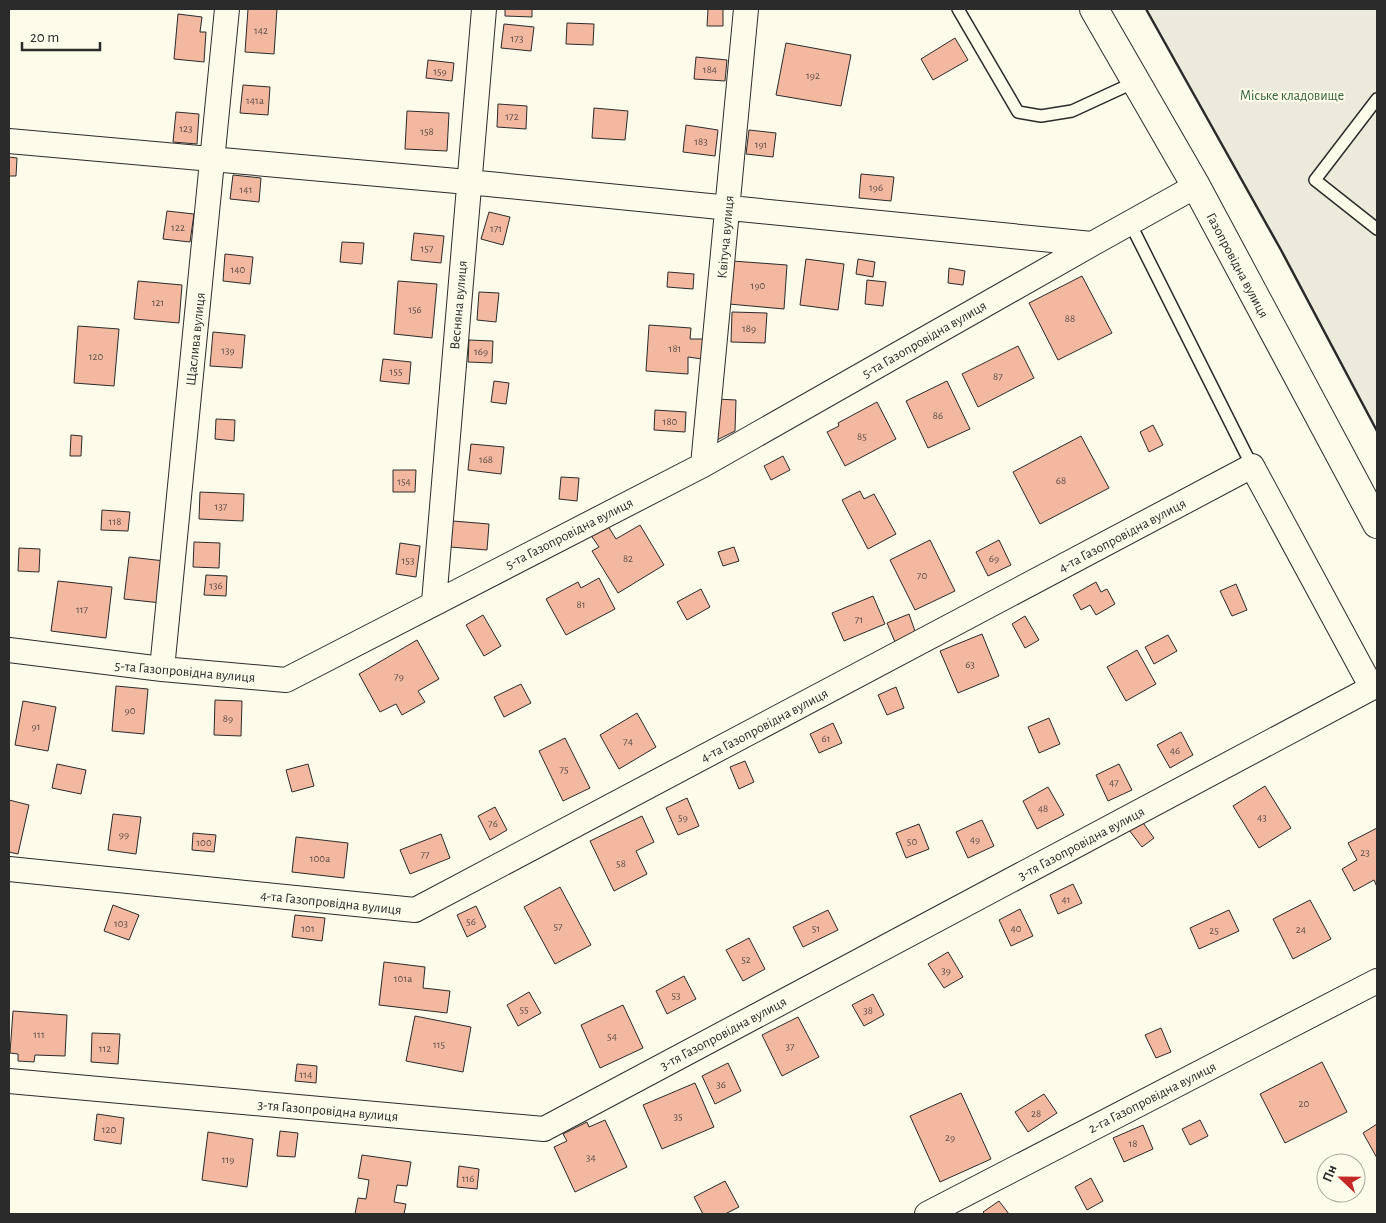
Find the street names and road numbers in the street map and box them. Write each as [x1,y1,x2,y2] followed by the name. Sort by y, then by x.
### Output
[715,195,737,279] street label: Квітуча вулиця
[1203,210,1271,320] street label: Газопровідна вулиця
[448,260,470,350] street label: Весняна вулиця
[184,292,208,387] street label: Щаслива вулиця
[860,299,989,381] street label: 5-та Газопровідна вулиця
[503,496,635,572] street label: 5-та Газопровідна вулиця
[1057,496,1188,575] street label: 4-та Газопровідна вулиця
[114,659,256,685] street label: 5-та Газопровідна вулиця
[699,686,830,765] street label: 4-та Газопровідна вулиця
[1016,805,1147,883] street label: 3-тя Газопровідна вулиця
[260,889,402,917] street label: 4-та Газопровідна вулиця
[658,995,789,1073] street label: 3-тя Газопровідна вулиця
[1086,1060,1219,1136] street label: 2-га Газопровідна вулиця
[257,1098,399,1124] street label: 3-тя Газопровідна вулиця

